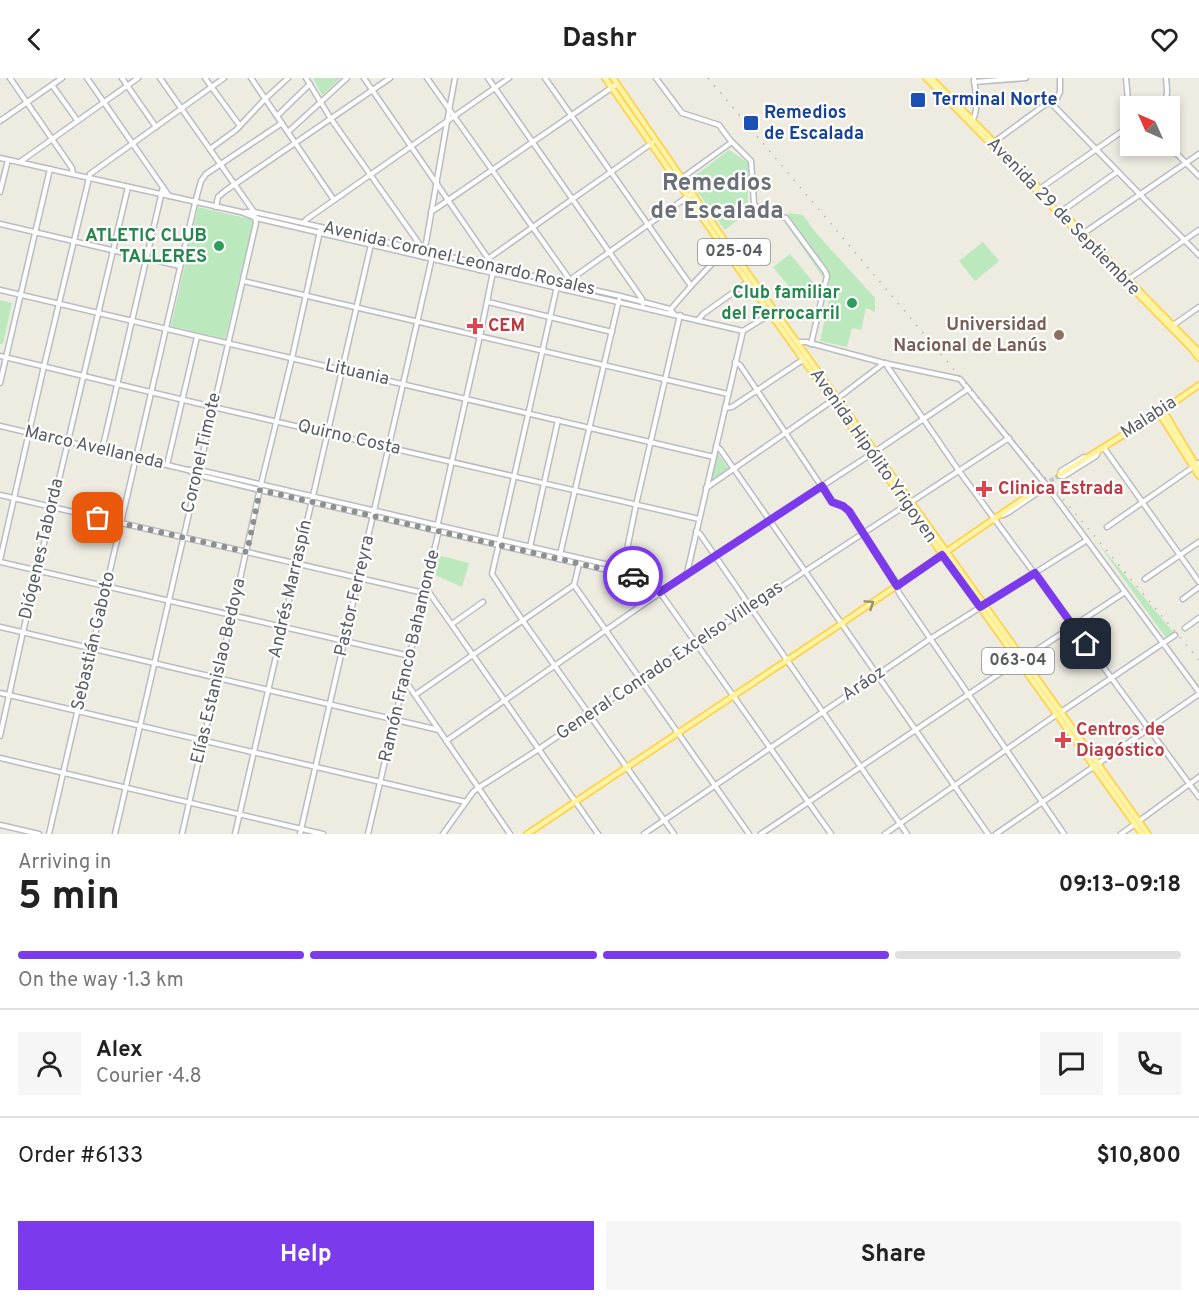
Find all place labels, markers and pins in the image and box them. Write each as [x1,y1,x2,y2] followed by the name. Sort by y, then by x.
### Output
[932,89,1057,112] place label: Terminal Norte
[909,91,927,109] marker: Terminal Norte
[764,102,864,146] place label: Remedios de Escalada
[742,114,760,132] marker: Remedios de Escalada
[85,225,207,269] place label: ATLETIC CLUB TALLERES
[212,239,226,253] marker: ATLETIC CLUB TALLERES
[721,282,840,326] place label: Club familiar del Ferrocarril
[845,296,859,310] marker: Club familiar del Ferrocarril
[893,314,1047,358] place label: Universidad Nacional de Lanús
[488,315,525,338] place label: CEM
[466,317,484,335] marker: CEM
[1052,328,1066,342] marker: Universidad Nacional de Lanús
[998,478,1123,501] place label: Clinica Estrada
[975,480,993,498] marker: Clinica Estrada
[72,492,123,543] pin
[1060,618,1111,669] pin
[1076,719,1165,763] place label: Centros de Diagóstico
[1054,731,1072,749] marker: Centros de Diagóstico

